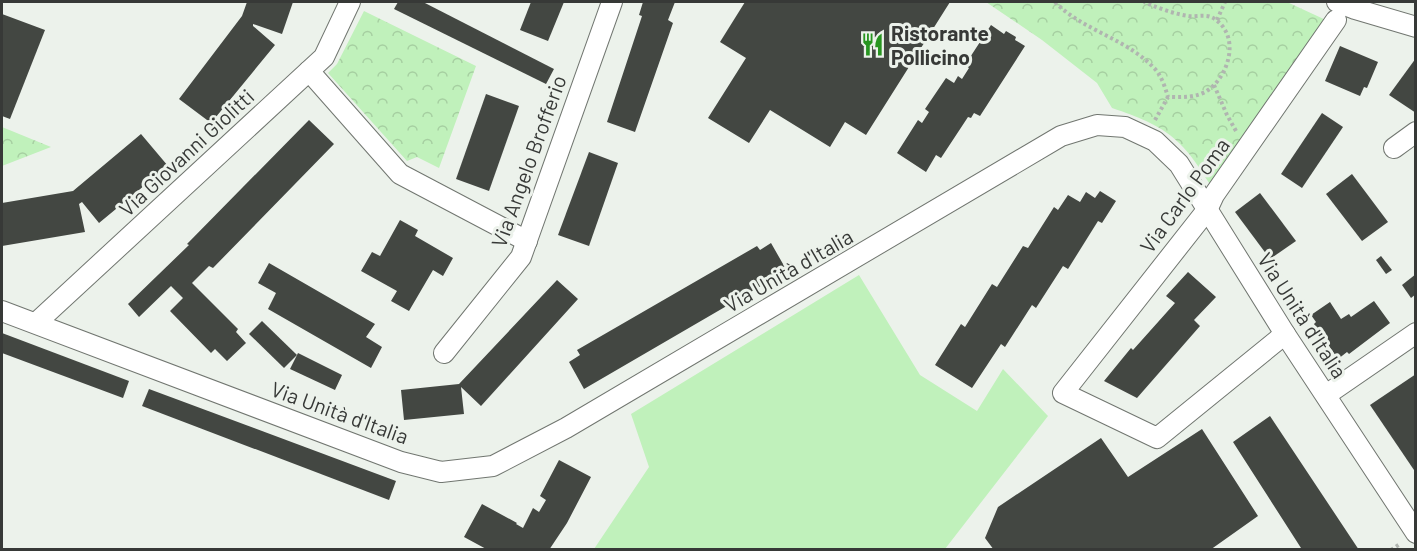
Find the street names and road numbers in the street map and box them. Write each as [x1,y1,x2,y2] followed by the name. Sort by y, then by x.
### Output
[485,72,571,250] street label: Via Angelo Brofferio
[113,83,259,221] street label: Via Giovanni Giolitti
[1134,133,1234,257] street label: Via Carlo Poma
[719,223,857,317] street label: Via Unità d'Italia
[1253,248,1353,382] street label: Via Unità d'Italia
[268,376,412,448] street label: Via Unità d'Italia

